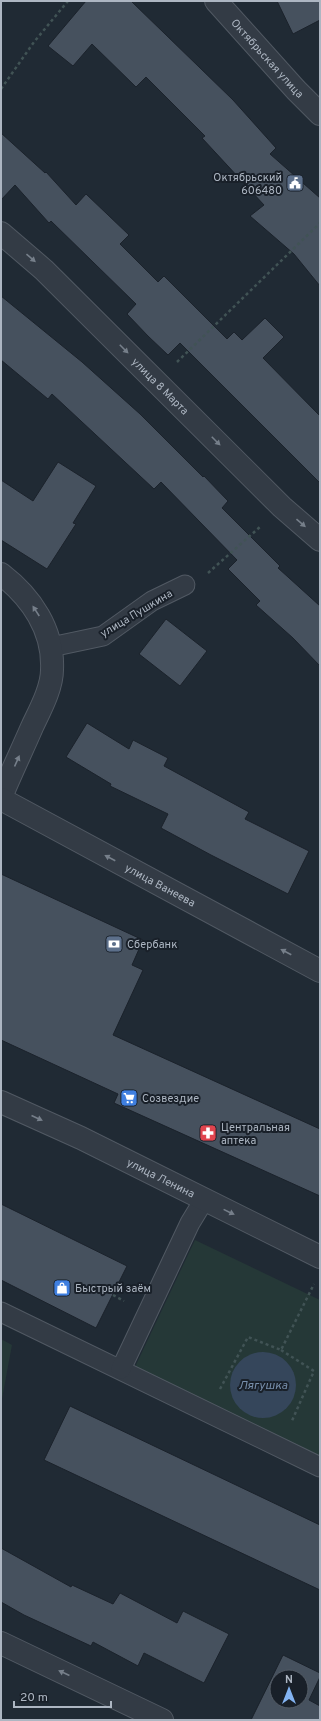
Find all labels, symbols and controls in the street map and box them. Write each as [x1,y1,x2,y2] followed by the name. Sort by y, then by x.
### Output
[227,16,306,102] street label: Октябрьская улица
[213,171,282,198] place label: Октябрьский 606480
[285,173,305,193] public building icon: Октябрьский 606480
[25,254,36,263] one-way arrow
[119,344,129,354] one-way arrow
[128,355,191,418] street label: улица 8 Марта
[211,436,221,446] one-way arrow
[296,519,306,528] one-way arrow
[98,587,175,641] street label: улица Пушкина
[32,606,40,616] one-way arrow
[14,755,20,767] one-way arrow
[104,854,115,861] one-way arrow
[122,861,198,911] street label: улица Ванеева
[104,934,124,954] bank icon: Сбербанк
[127,938,177,952] place label: Сбербанк
[280,949,291,956] one-way arrow
[119,1088,139,1108] supermarket icon: Созвездие
[142,1092,199,1106] place label: Созвездие
[31,1115,42,1121] one-way arrow
[221,1121,290,1148] place label: Центральная аптека
[198,1123,218,1143] pharmacy icon: Центральная аптека
[124,1156,197,1202] street label: улица Ленина
[223,1209,235,1215] one-way arrow
[52,1278,72,1298] shop icon: Быстрый заём
[75,1282,151,1296] place label: Быстрый заём
[239,1378,288,1394] water label: Лягушка
[269,1669,309,1709] north arrow
[58,1670,69,1676] one-way arrow
[285,1673,293,1687] text: N
[14,1683,111,1709] scale bar
[20,1690,48,1706] text: 20 m

